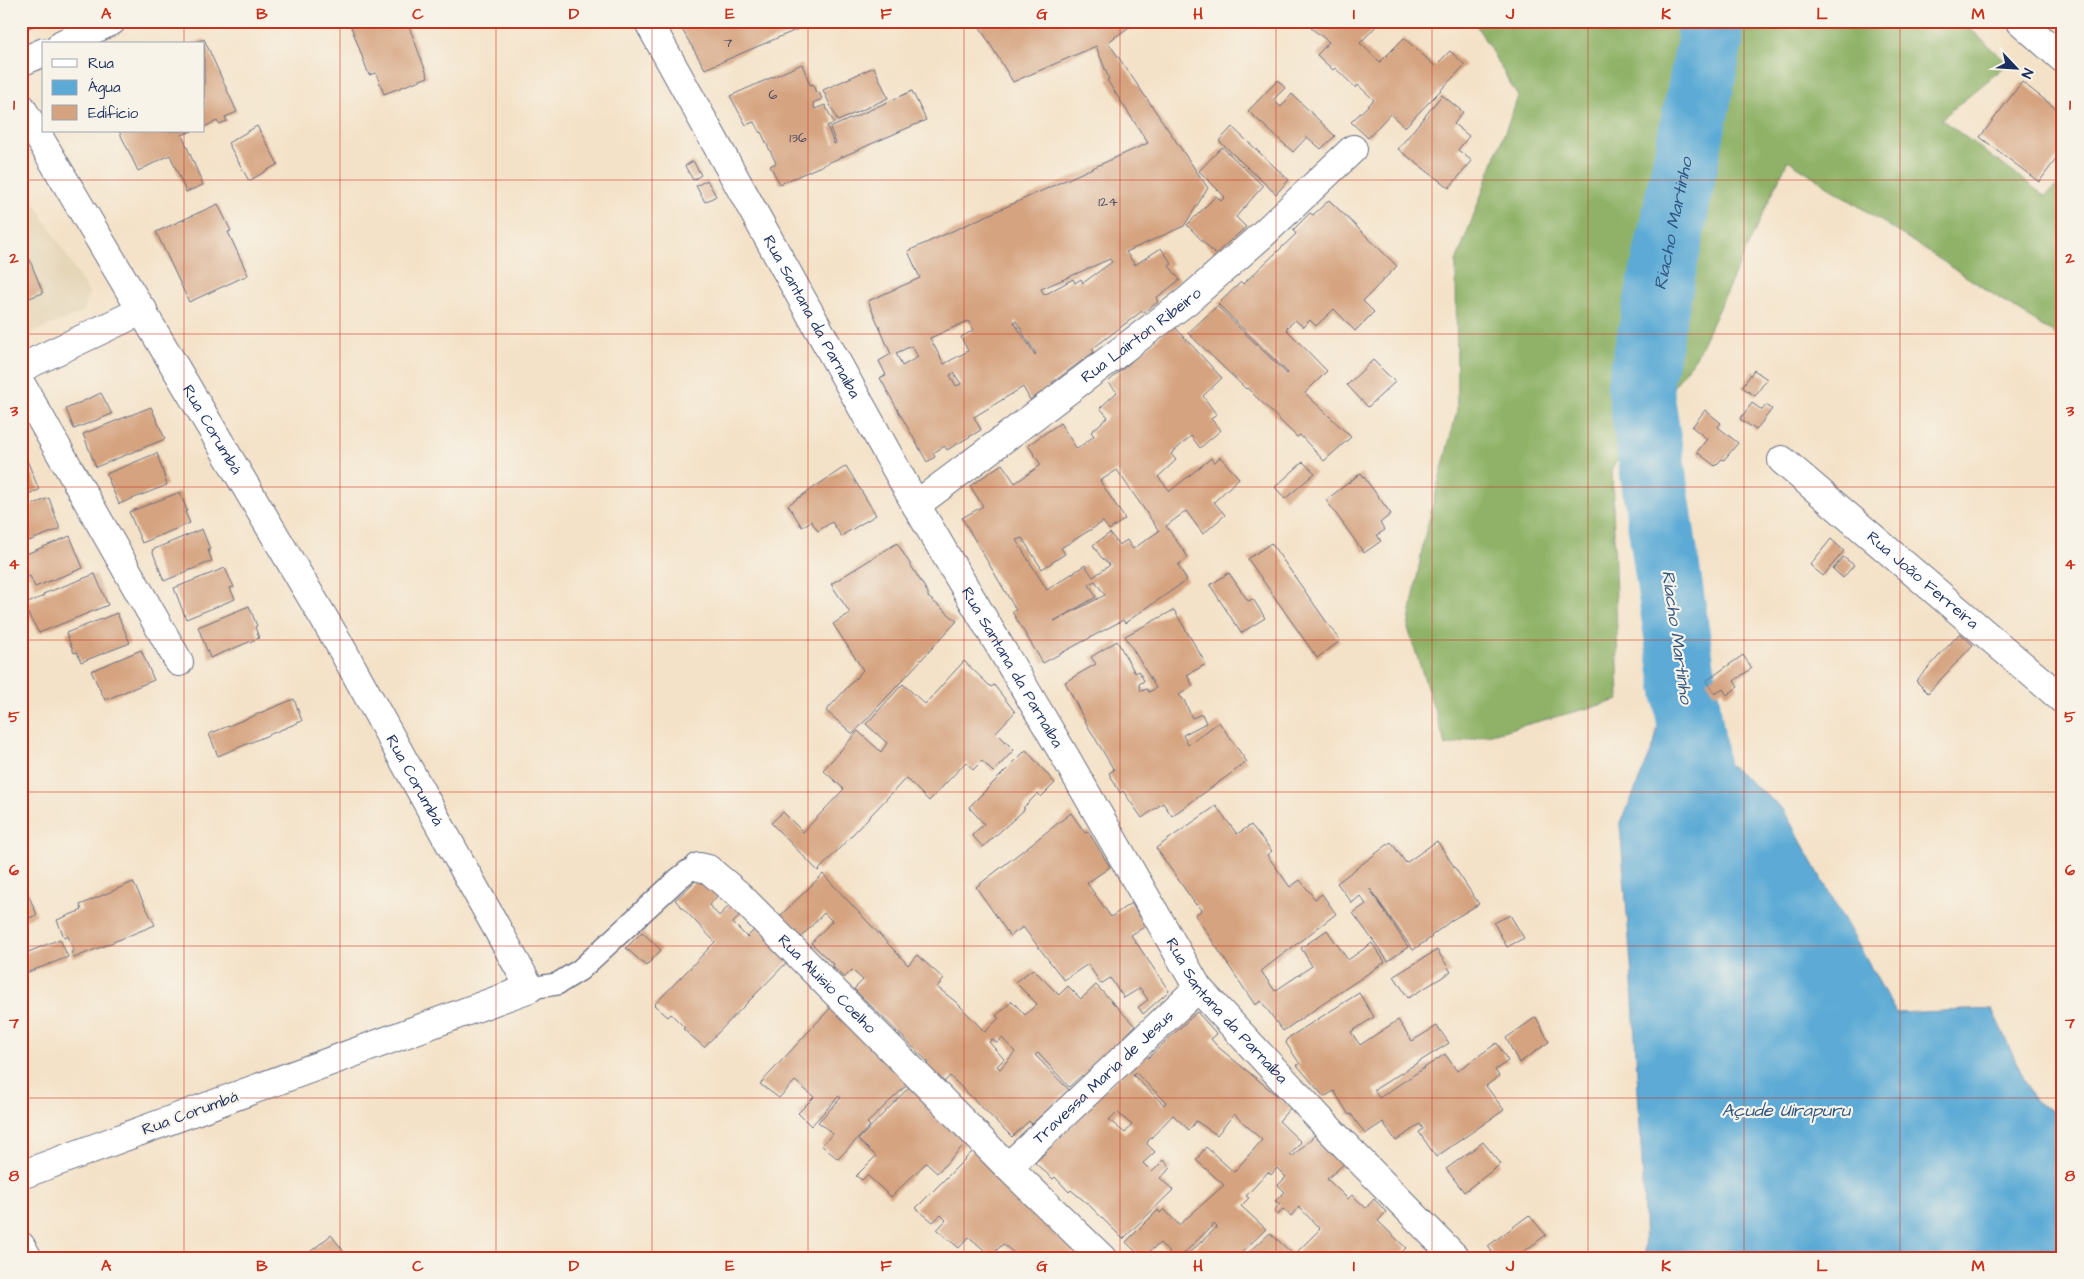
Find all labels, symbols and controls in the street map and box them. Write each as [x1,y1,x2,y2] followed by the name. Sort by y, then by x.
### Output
[101,3,112,25] text: A
[256,3,268,25] text: B
[412,3,424,25] text: C
[569,3,580,25] text: D
[725,3,735,25] text: E
[880,3,892,25] text: F
[1036,3,1048,25] text: G
[1193,3,1203,25] text: H
[1353,3,1355,25] text: I
[1505,3,1515,25] text: J
[1661,3,1671,25] text: K
[1816,3,1828,25] text: L
[1971,3,1985,25] text: M
[724,33,733,53] house number: 7
[42,42,205,132] legend
[1992,42,2042,92] north arrow
[88,53,114,74] text: Rua
[2016,65,2038,81] text: N
[88,77,121,99] text: Água
[769,85,778,105] house number: 6
[13,94,16,116] text: 1
[2069,94,2072,116] text: 1
[88,103,139,124] text: Edifício
[789,128,807,148] house number: 136
[1647,153,1699,292] water label: Riacho Martinho
[1098,192,1118,212] house number: 124
[758,231,866,402] street label: Rua Santana da Parnaíba
[8,247,19,269] text: 2
[2064,247,2075,269] text: 2
[1076,282,1206,388] street label: Rua Lairton Ribeiro
[177,381,247,479] street label: Rua Corumbá
[9,400,19,422] text: 3
[2065,400,2075,422] text: 3
[1862,526,1983,634] street label: Rua João Ferreira
[9,553,20,575] text: 4
[2065,553,2076,575] text: 4
[1655,569,1699,707] water label: Riacho Martinho
[956,583,1068,752] street label: Rua Santana da Parnaíba
[8,706,20,728] text: 5
[2064,706,2076,728] text: 5
[381,731,449,830] street label: Rua Corumbá
[9,859,19,881] text: 6
[2065,859,2075,881] text: 6
[773,930,881,1039] street label: Rua Aluisio Coelho
[1160,934,1293,1089] street label: Rua Santana da Parnaíba
[1028,1005,1179,1149] street label: Travessa Maria de Jesus
[8,1012,19,1034] text: 7
[2064,1012,2075,1034] text: 7
[139,1085,241,1141] street label: Rua Corumbá
[1722,1098,1851,1123] water label: Açude Uirapuru
[9,1165,20,1187] text: 8
[2065,1165,2076,1187] text: 8
[101,1255,112,1277] text: A
[256,1255,268,1277] text: B
[412,1255,424,1277] text: C
[569,1255,580,1277] text: D
[725,1255,735,1277] text: E
[880,1255,892,1277] text: F
[1036,1255,1048,1277] text: G
[1193,1255,1203,1277] text: H
[1353,1255,1355,1277] text: I
[1505,1255,1515,1277] text: J
[1661,1255,1671,1277] text: K
[1816,1255,1828,1277] text: L
[1971,1255,1985,1277] text: M

